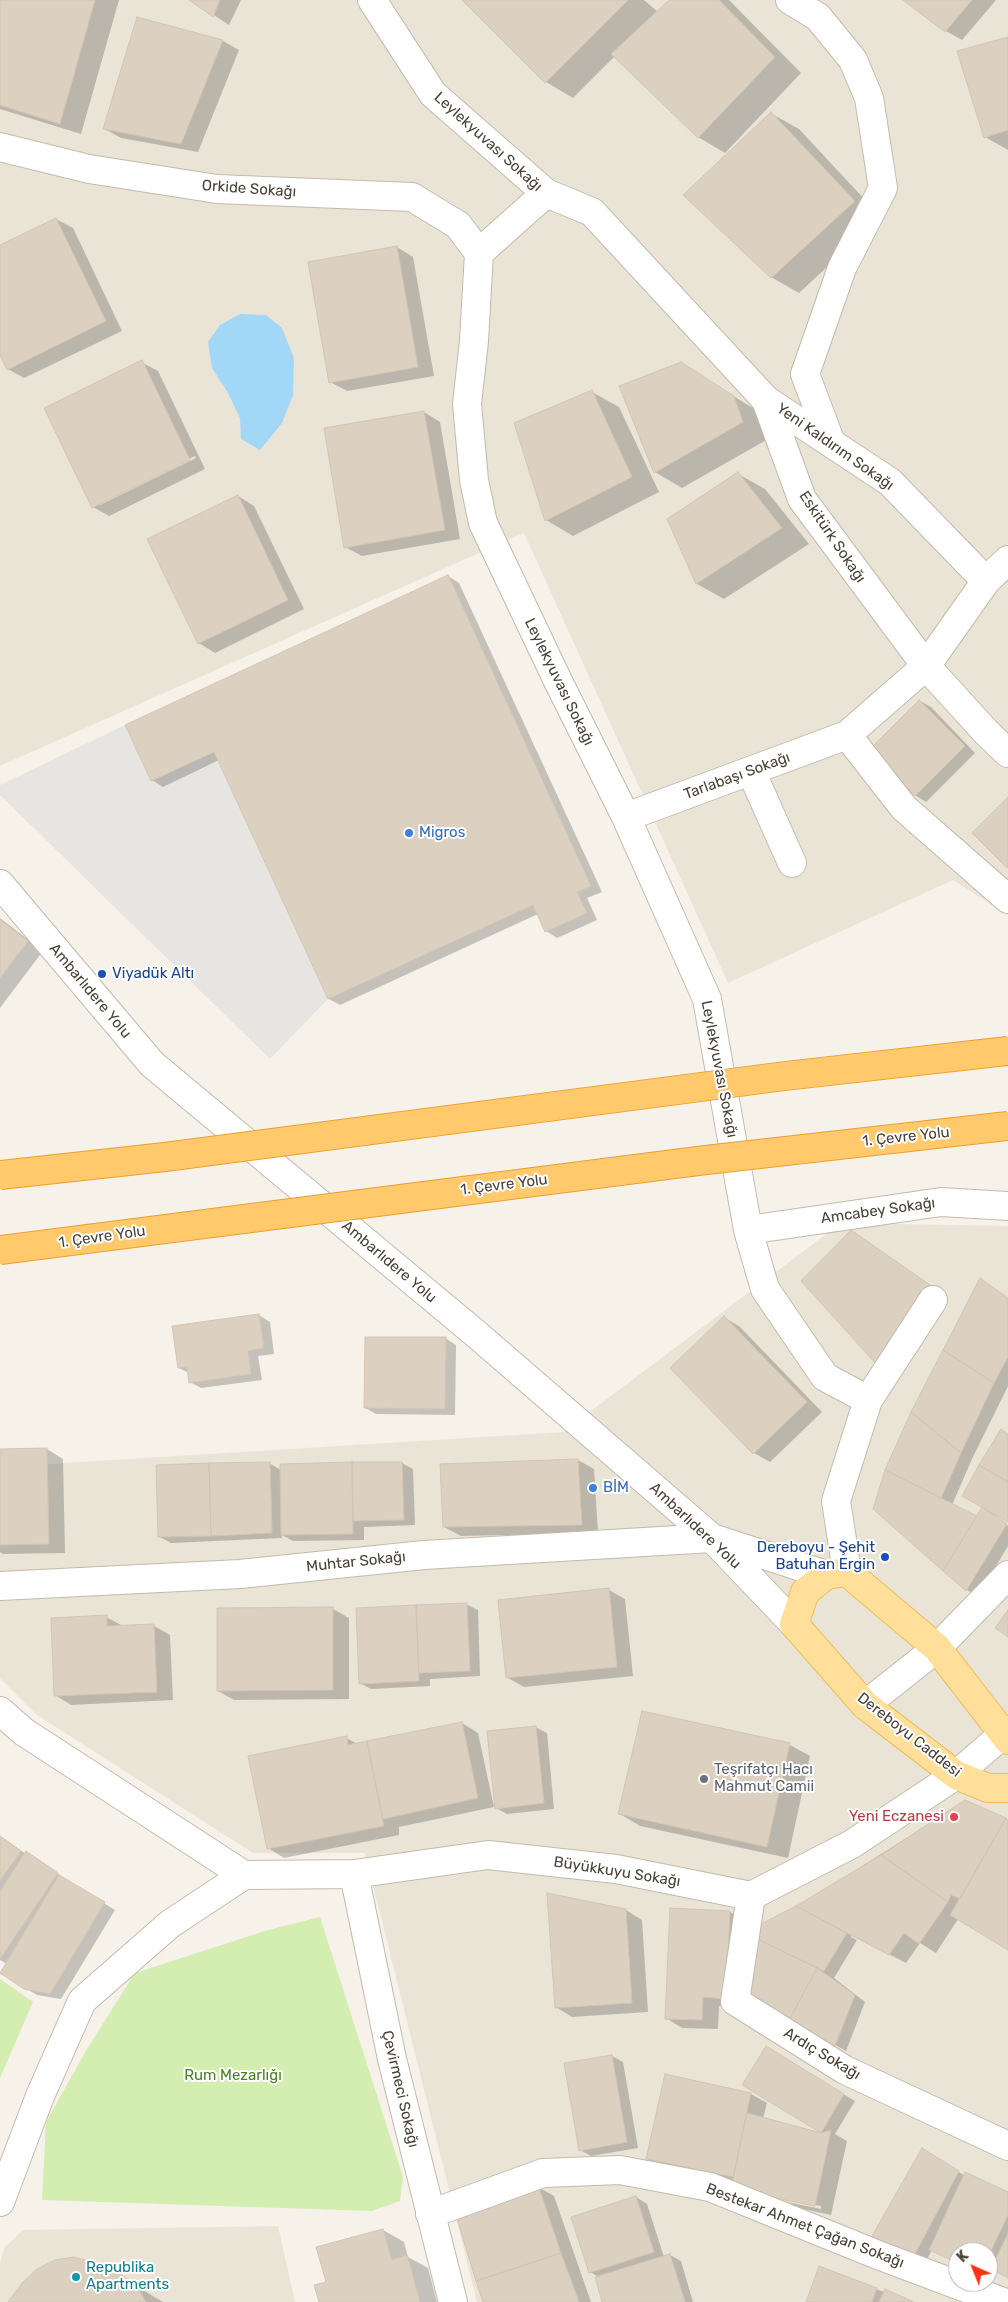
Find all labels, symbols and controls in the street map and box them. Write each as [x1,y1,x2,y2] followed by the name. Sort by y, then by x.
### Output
[430,89,546,195] street label: Leylekyuvası Sokağı
[201,177,297,201] street label: Orkide Sokağı
[773,400,897,494] street label: Yeni Kaldırım Sokağı
[795,488,869,586] street label: Eskitürk Sokağı
[520,615,598,749] street label: Leylekyuvası Sokağı
[681,748,793,804] street label: Tarlabaşı Sokağı
[419,824,465,842] place label: Migros
[403,827,415,839] marker: Migros
[45,940,135,1042] street label: Ambarlıdere Yolu
[112,965,194,983] place label: Viyadük Altı
[96,968,108,980] marker: Viyadük Altı
[697,999,741,1139] street label: Leylekyuvası Sokağı
[861,1123,951,1151] street label: 1. Çevre Yolu
[459,1171,549,1199] street label: 1. Çevre Yolu
[820,1194,936,1228] street label: Amcabey Sokağı
[338,1217,440,1307] street label: Ambarlıdere Yolu
[57,1222,147,1252] street label: 1. Çevre Yolu
[603,1479,629,1497] place label: BİM
[646,1479,744,1573] street label: Ambarlıdere Yolu
[587,1482,599,1494] marker: BİM
[757,1539,875,1574] place label: Dereboyu - Şehit Batuhan Ergin
[305,1548,407,1576] street label: Muhtar Sokağı
[879,1551,891,1563] marker: Dereboyu - Şehit Batuhan Ergin
[854,1689,964,1781] street label: Dereboyu Caddesi
[714,1761,814,1796] place label: Teşrifatçı Hacı Mahmut Camii
[698,1773,710,1785] marker: Teşrifatçı Hacı Mahmut Camii
[849,1808,944,1826] place label: Yeni Eczanesi
[948,1811,960,1823] marker: Yeni Eczanesi
[552,1853,682,1891] street label: Büyükkuyu Sokağı
[780,2024,864,2084] street label: Ardıç Sokağı
[378,2029,422,2149] street label: Çevirmeci Sokağı
[184,2067,282,2085] park label: Rum Mezarlığı
[703,2180,907,2272] street label: Bestekar Ahmet Çağan Sokağı
[948,2242,998,2292] north arrow
[954,2247,972,2266] text: K
[86,2259,169,2294] place label: Republika Apartments
[70,2271,82,2283] marker: Republika Apartments

